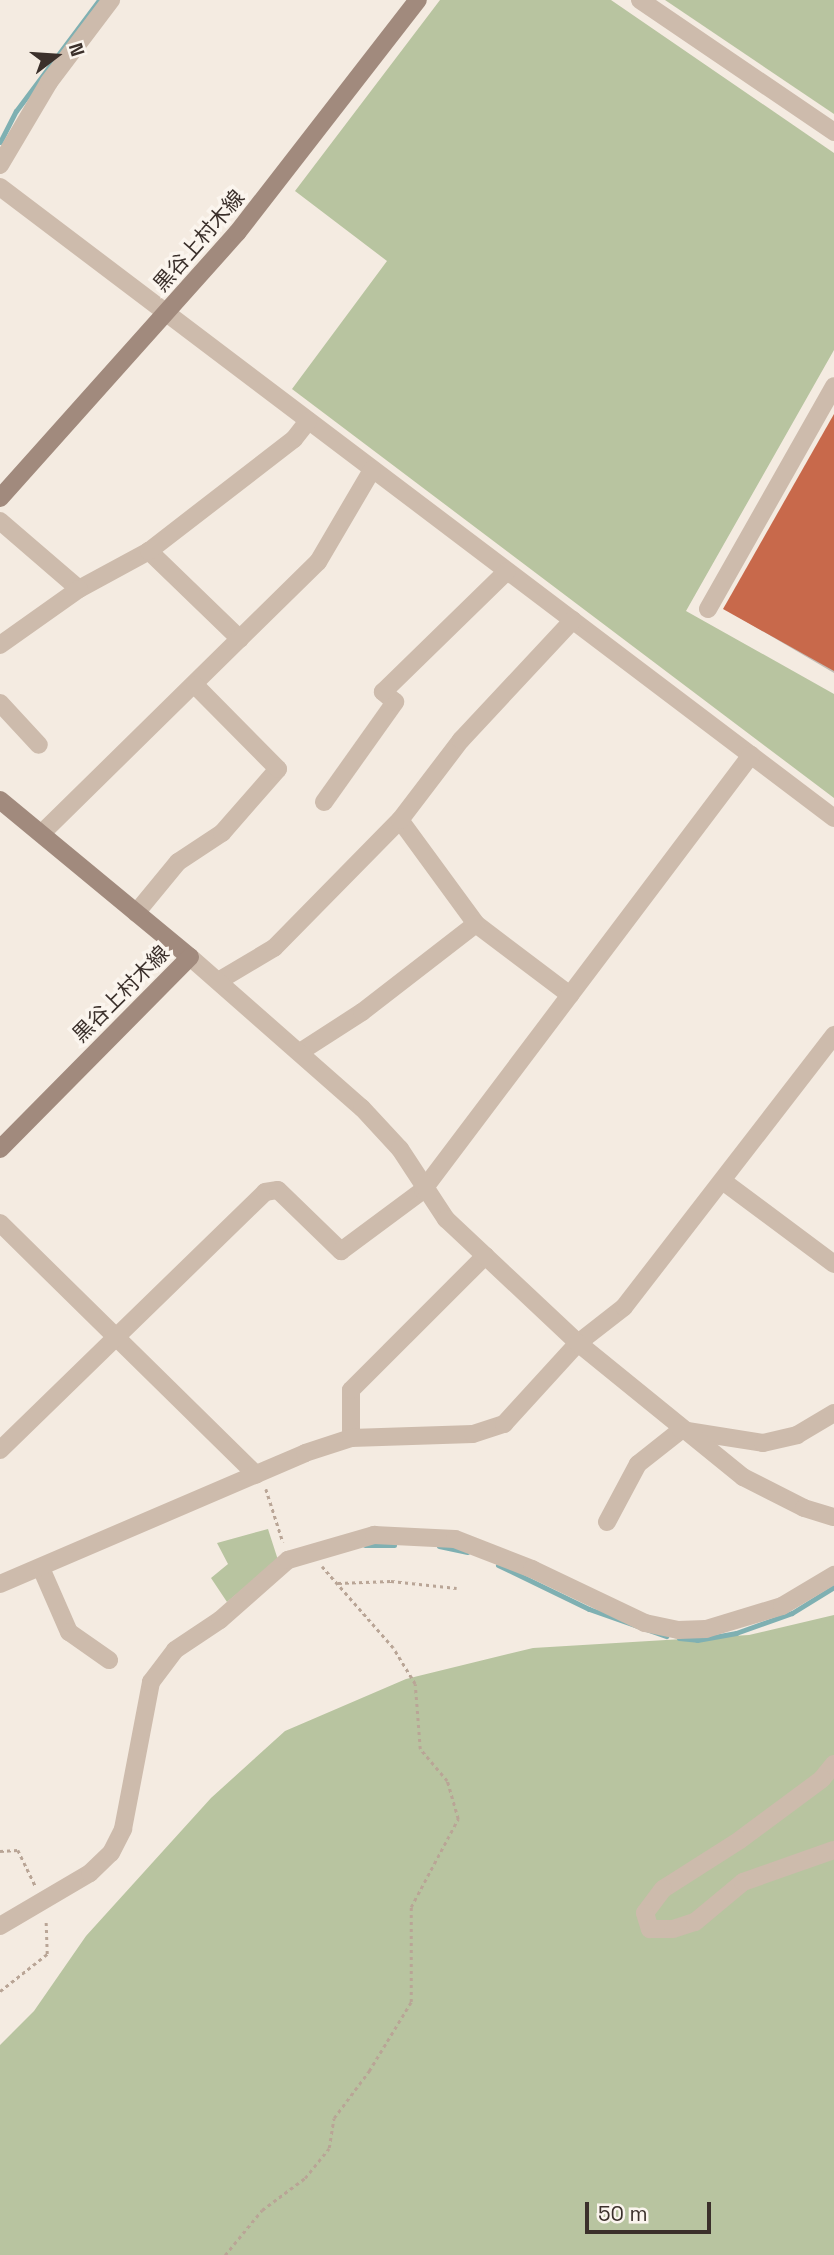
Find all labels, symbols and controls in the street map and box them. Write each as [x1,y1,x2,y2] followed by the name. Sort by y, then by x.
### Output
[21,21,91,91] north arrow
[63,40,90,59] text: N
[148,185,250,297] street label: 黒谷上村木線
[68,941,174,1047] street label: 黒谷上村木線
[589,2188,715,2232] scale bar
[598,2200,648,2227] text: 50 m

